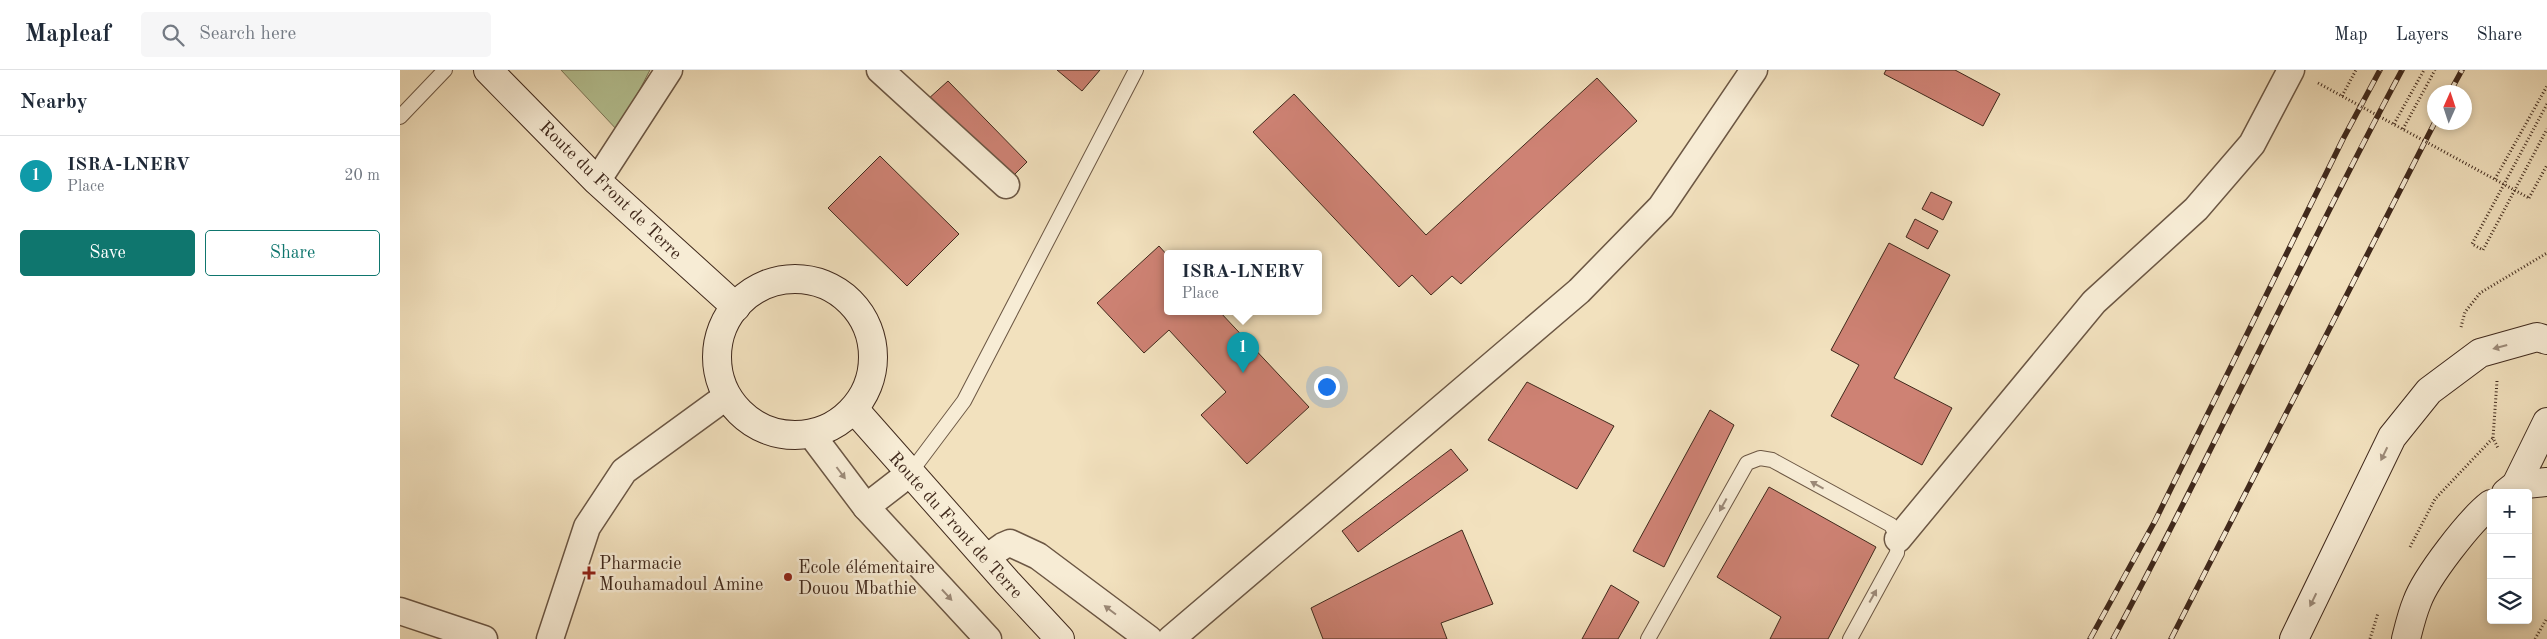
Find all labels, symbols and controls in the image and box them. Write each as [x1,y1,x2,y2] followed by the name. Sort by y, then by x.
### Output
[141,12,491,57] search box
[159,21,187,49] icon: search
[25,23,111,47] text: Mapleaf
[199,25,296,44] text: Search here
[2334,26,2368,44] text: Map
[2396,26,2448,44] text: Layers
[2476,26,2522,44] text: Share
[2427,85,2472,130] north arrow
[20,92,88,113] text: Nearby
[536,118,685,263] street label: Route du Front de Terre
[67,156,190,175] text: ISRA-LNERV
[31,168,41,184] text: 1
[344,168,380,184] text: 20 m
[67,179,104,195] text: Place
[20,230,195,276] button: Save
[205,230,380,276] button: Share
[1164,250,1322,315] popup
[1181,263,1305,282] text: ISRA-LNERV
[1181,286,1219,302] text: Place
[1227,332,1259,373] pin: 1
[2492,344,2507,352] one-way arrow
[1314,374,1340,400] your location
[2379,447,2387,461] one-way arrow
[885,449,1026,602] street label: Route du Front de Terre
[835,466,846,479] one-way arrow
[1811,480,1824,489] one-way arrow
[2487,489,2532,624] map controls
[2487,489,2532,534] button: +
[1719,498,1727,513] one-way arrow
[2487,534,2532,579] button: −
[599,555,763,594] place label: Pharmacie Mouhamadoul Amine
[798,559,935,598] place label: Ecole élémentaire Douou Mbathie
[583,567,595,579] marker: Pharmacie Mouhamadoul Amine
[782,571,794,583] marker: Ecole élémentaire Douou Mbathie
[2487,579,2532,624] button: layers
[941,589,953,601] one-way arrow
[1869,589,1877,603] one-way arrow
[2308,593,2316,607] one-way arrow
[1103,605,1117,615] one-way arrow

